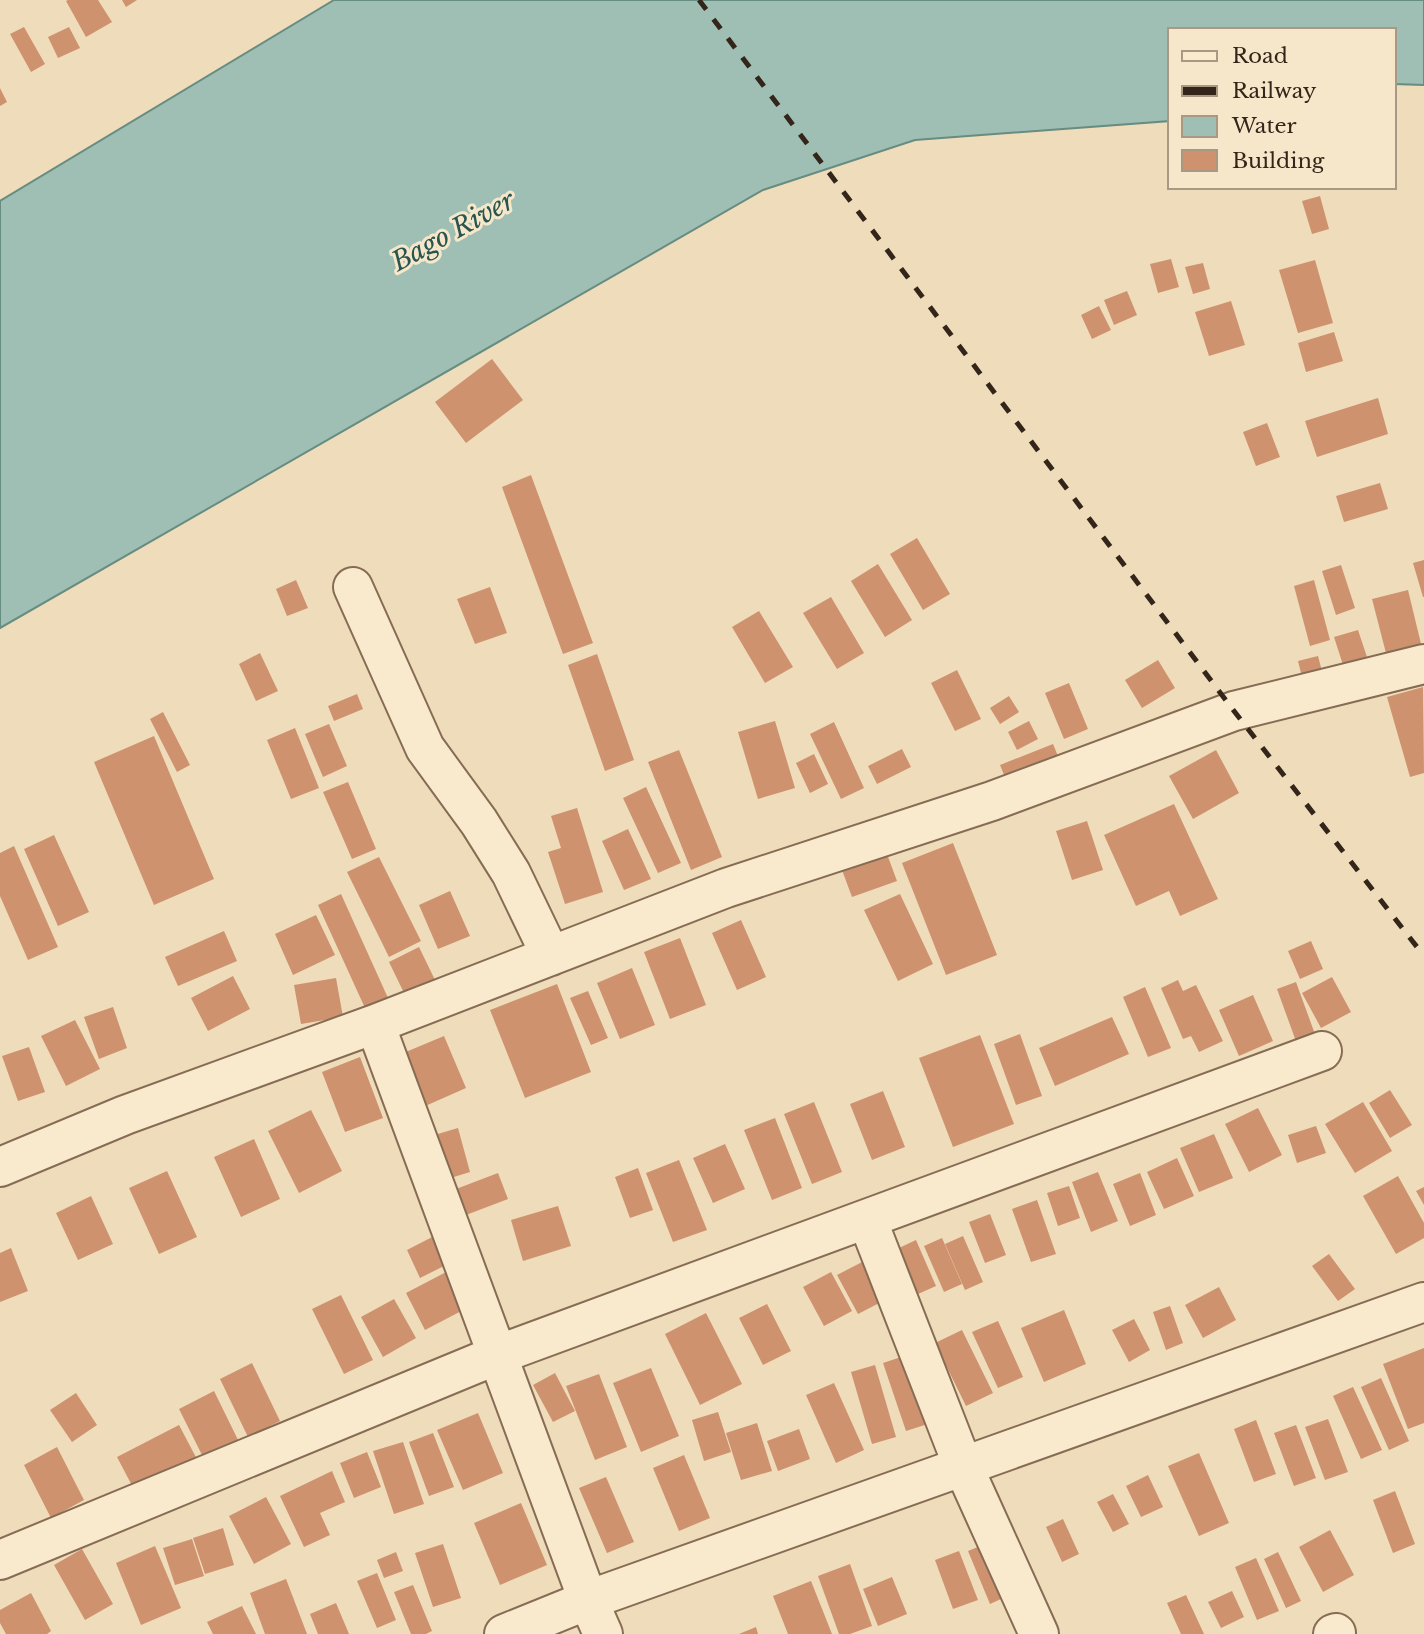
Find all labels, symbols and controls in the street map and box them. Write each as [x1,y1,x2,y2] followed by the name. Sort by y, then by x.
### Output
[1168,28,1396,189] legend
[1232,43,1288,69] text: Road
[1232,78,1317,104] text: Railway
[1231,113,1296,139] text: Water
[1232,148,1325,174] text: Building
[385,184,521,278] water label: Bago River

